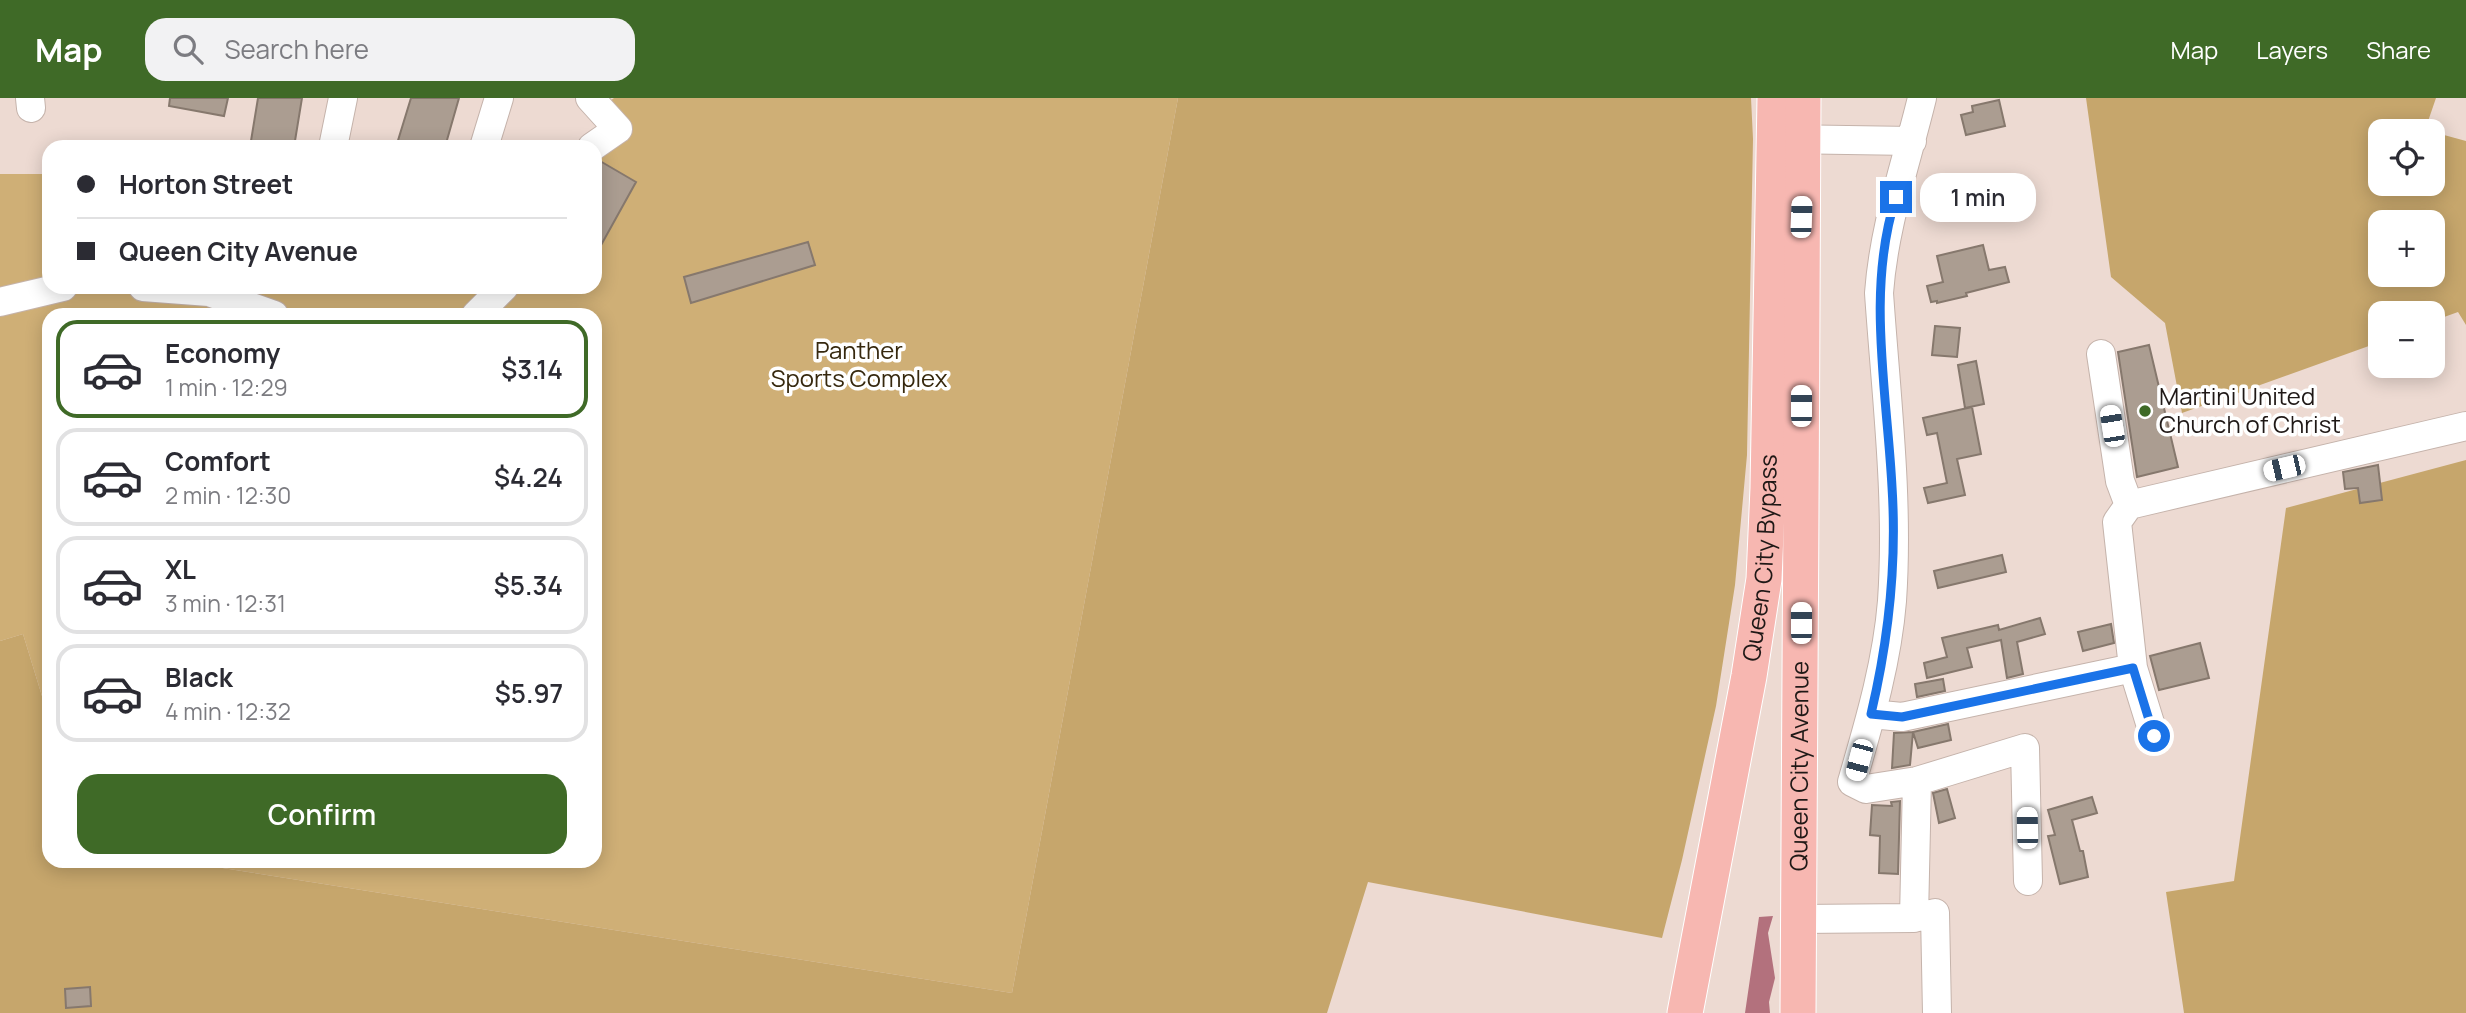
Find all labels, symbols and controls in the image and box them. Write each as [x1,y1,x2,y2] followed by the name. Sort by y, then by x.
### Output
[145,18,635,81] search box
[35,27,103,72] text: Map
[169,30,207,68] icon: search
[225,31,369,67] text: Search here
[2171,33,2218,66] text: Map
[2256,33,2328,66] text: Layers
[2366,33,2431,66] text: Share
[2368,119,2445,378] map controls
[2368,119,2445,196] button: locate
[119,166,293,202] text: Horton Street
[1920,172,2036,222] callout: 1 min
[1880,181,1912,213] route end
[1951,181,2005,213] text: 1 min
[1790,196,1813,238] car
[2368,210,2445,287] button: +
[119,233,358,269] text: Queen City Avenue
[2368,301,2445,378] button: −
[771,333,948,394] park label: Panther Sports Complex
[165,335,280,371] text: Economy
[81,338,144,401] icon: car
[501,351,563,387] text: $3.14
[165,371,288,403] text: 1 min · 12:29
[2159,379,2341,440] place label: Martini United Church of Christ
[1791,385,1812,427] car
[2137,403,2153,419] marker: Martini United Church of Christ
[2099,404,2126,448] car
[165,443,271,479] text: Comfort
[81,446,144,509] icon: car
[2262,453,2307,483] car
[1733,454,1784,664] street label: Queen City Bypass
[494,459,563,495] text: $4.24
[165,479,291,511] text: 2 min · 12:30
[165,551,196,587] text: XL
[81,554,144,617] icon: car
[494,567,563,603] text: $5.34
[165,587,286,619] text: 3 min · 12:31
[1791,602,1812,644] car
[165,659,233,695] text: Black
[1781,661,1815,871] street label: Queen City Avenue
[81,662,144,725] icon: car
[495,675,563,711] text: $5.97
[165,695,291,727] text: 4 min · 12:32
[2138,720,2170,752] route start
[1844,737,1875,783] car
[77,774,567,854] button: Confirm
[2017,807,2038,849] car

